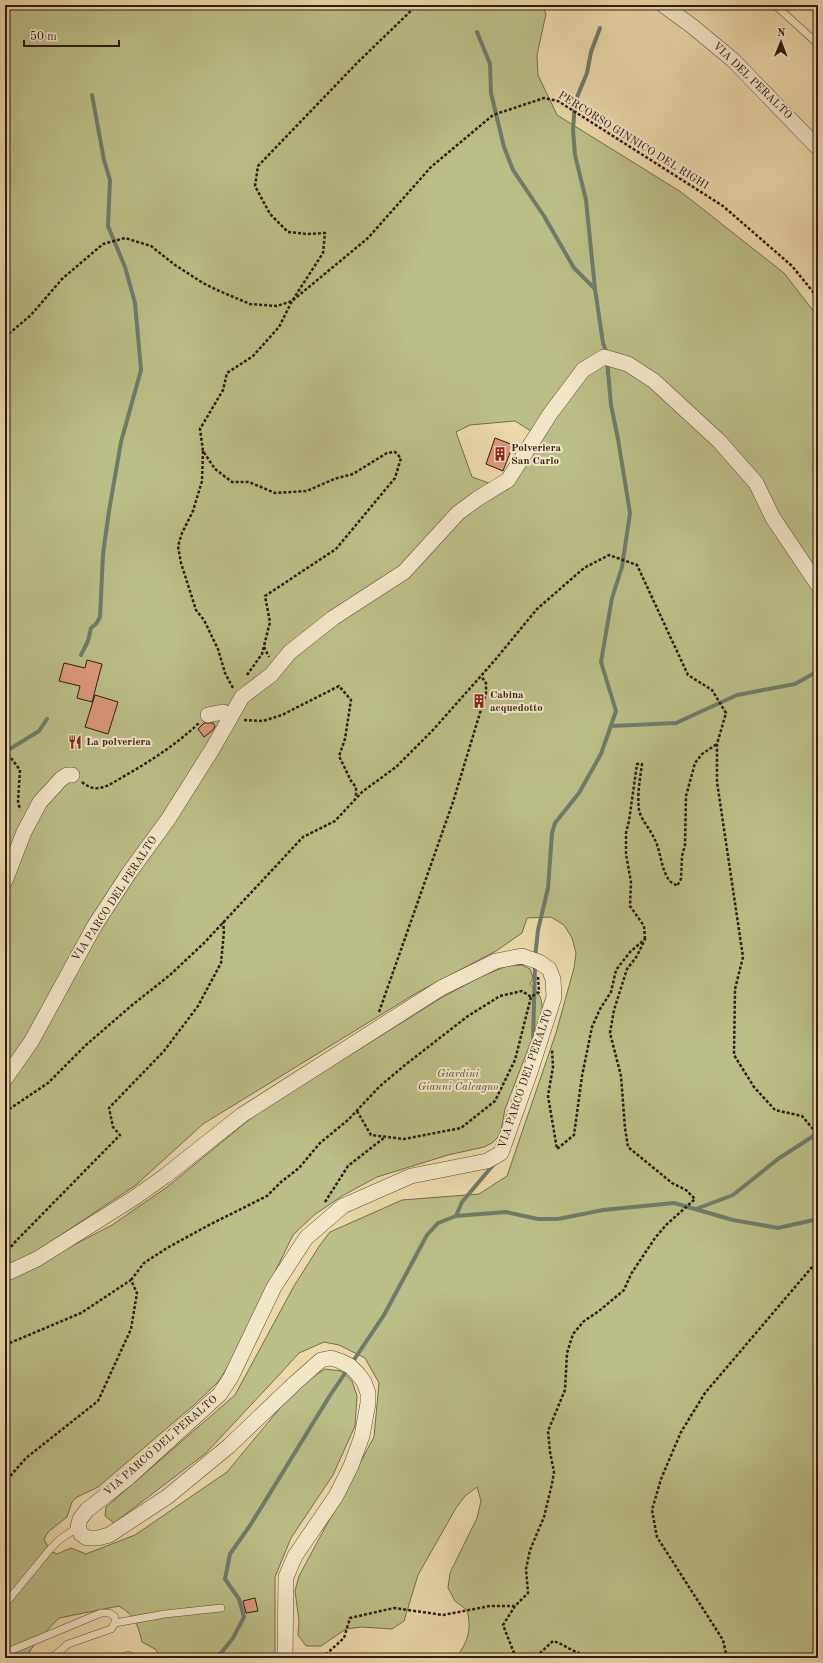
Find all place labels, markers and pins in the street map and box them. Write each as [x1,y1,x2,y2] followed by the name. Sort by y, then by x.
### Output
[511,443,561,467] place label: Polveriera San Carlo
[492,446,508,462] building icon: Polveriera San Carlo
[490,690,543,714] place label: Cabina acquedotto
[471,693,487,709] building icon: Cabina acquedotto
[67,734,83,750] restaurant icon: La polveriera
[86,737,151,748] place label: La polveriera

